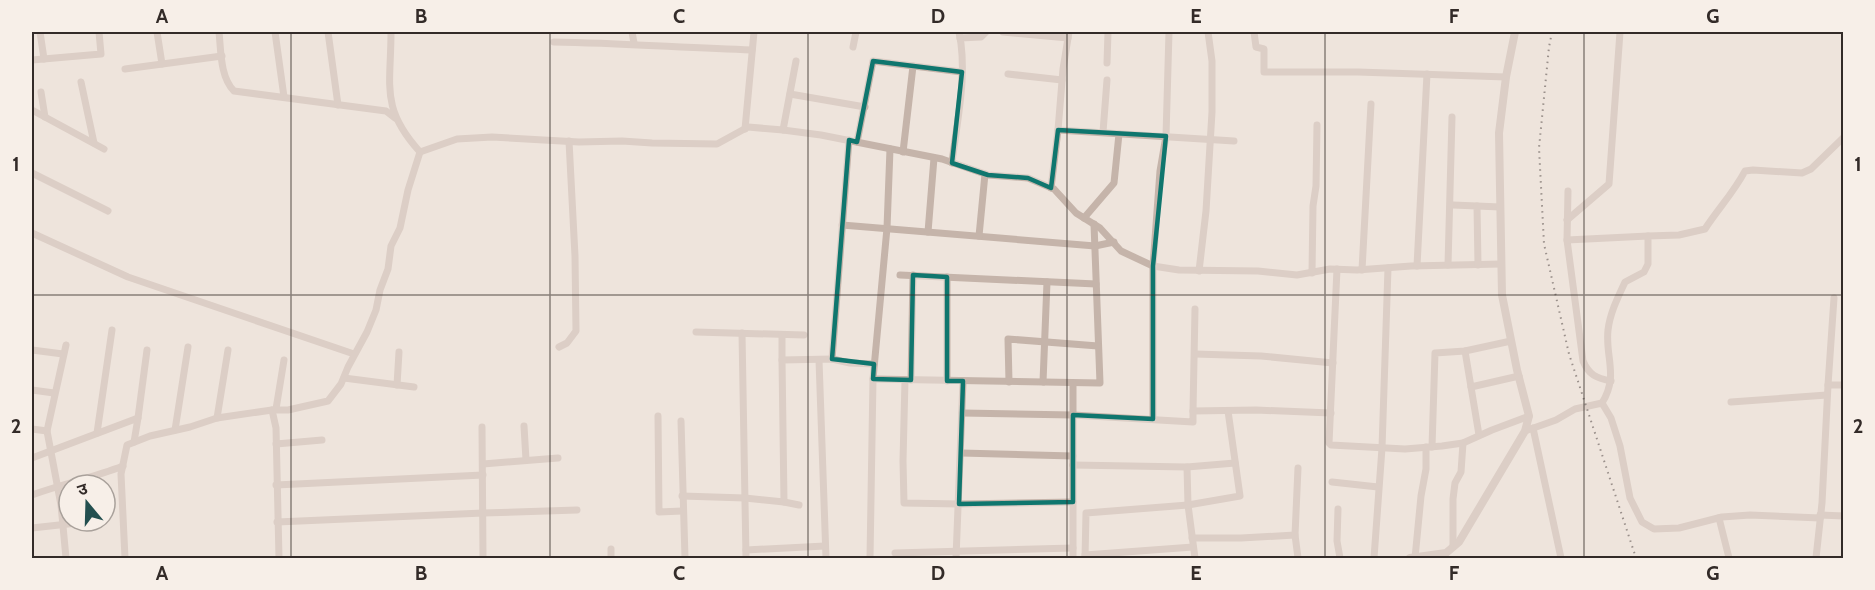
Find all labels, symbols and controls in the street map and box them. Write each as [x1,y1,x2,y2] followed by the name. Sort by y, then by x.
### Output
[156,4,169,28] text: A
[415,4,427,28] text: B
[673,4,685,28] text: C
[931,4,945,28] text: D
[1190,4,1202,28] text: E
[1449,4,1460,28] text: F
[1706,4,1720,28] text: G
[12,152,20,176] text: 1
[1854,152,1862,176] text: 1
[11,414,21,438] text: 2
[1853,414,1863,438] text: 2
[57,473,117,533] north arrow
[75,479,90,500] text: उ
[156,561,169,585] text: A
[415,561,427,585] text: B
[673,561,685,585] text: C
[931,561,945,585] text: D
[1190,561,1202,585] text: E
[1449,561,1460,585] text: F
[1706,561,1720,585] text: G

